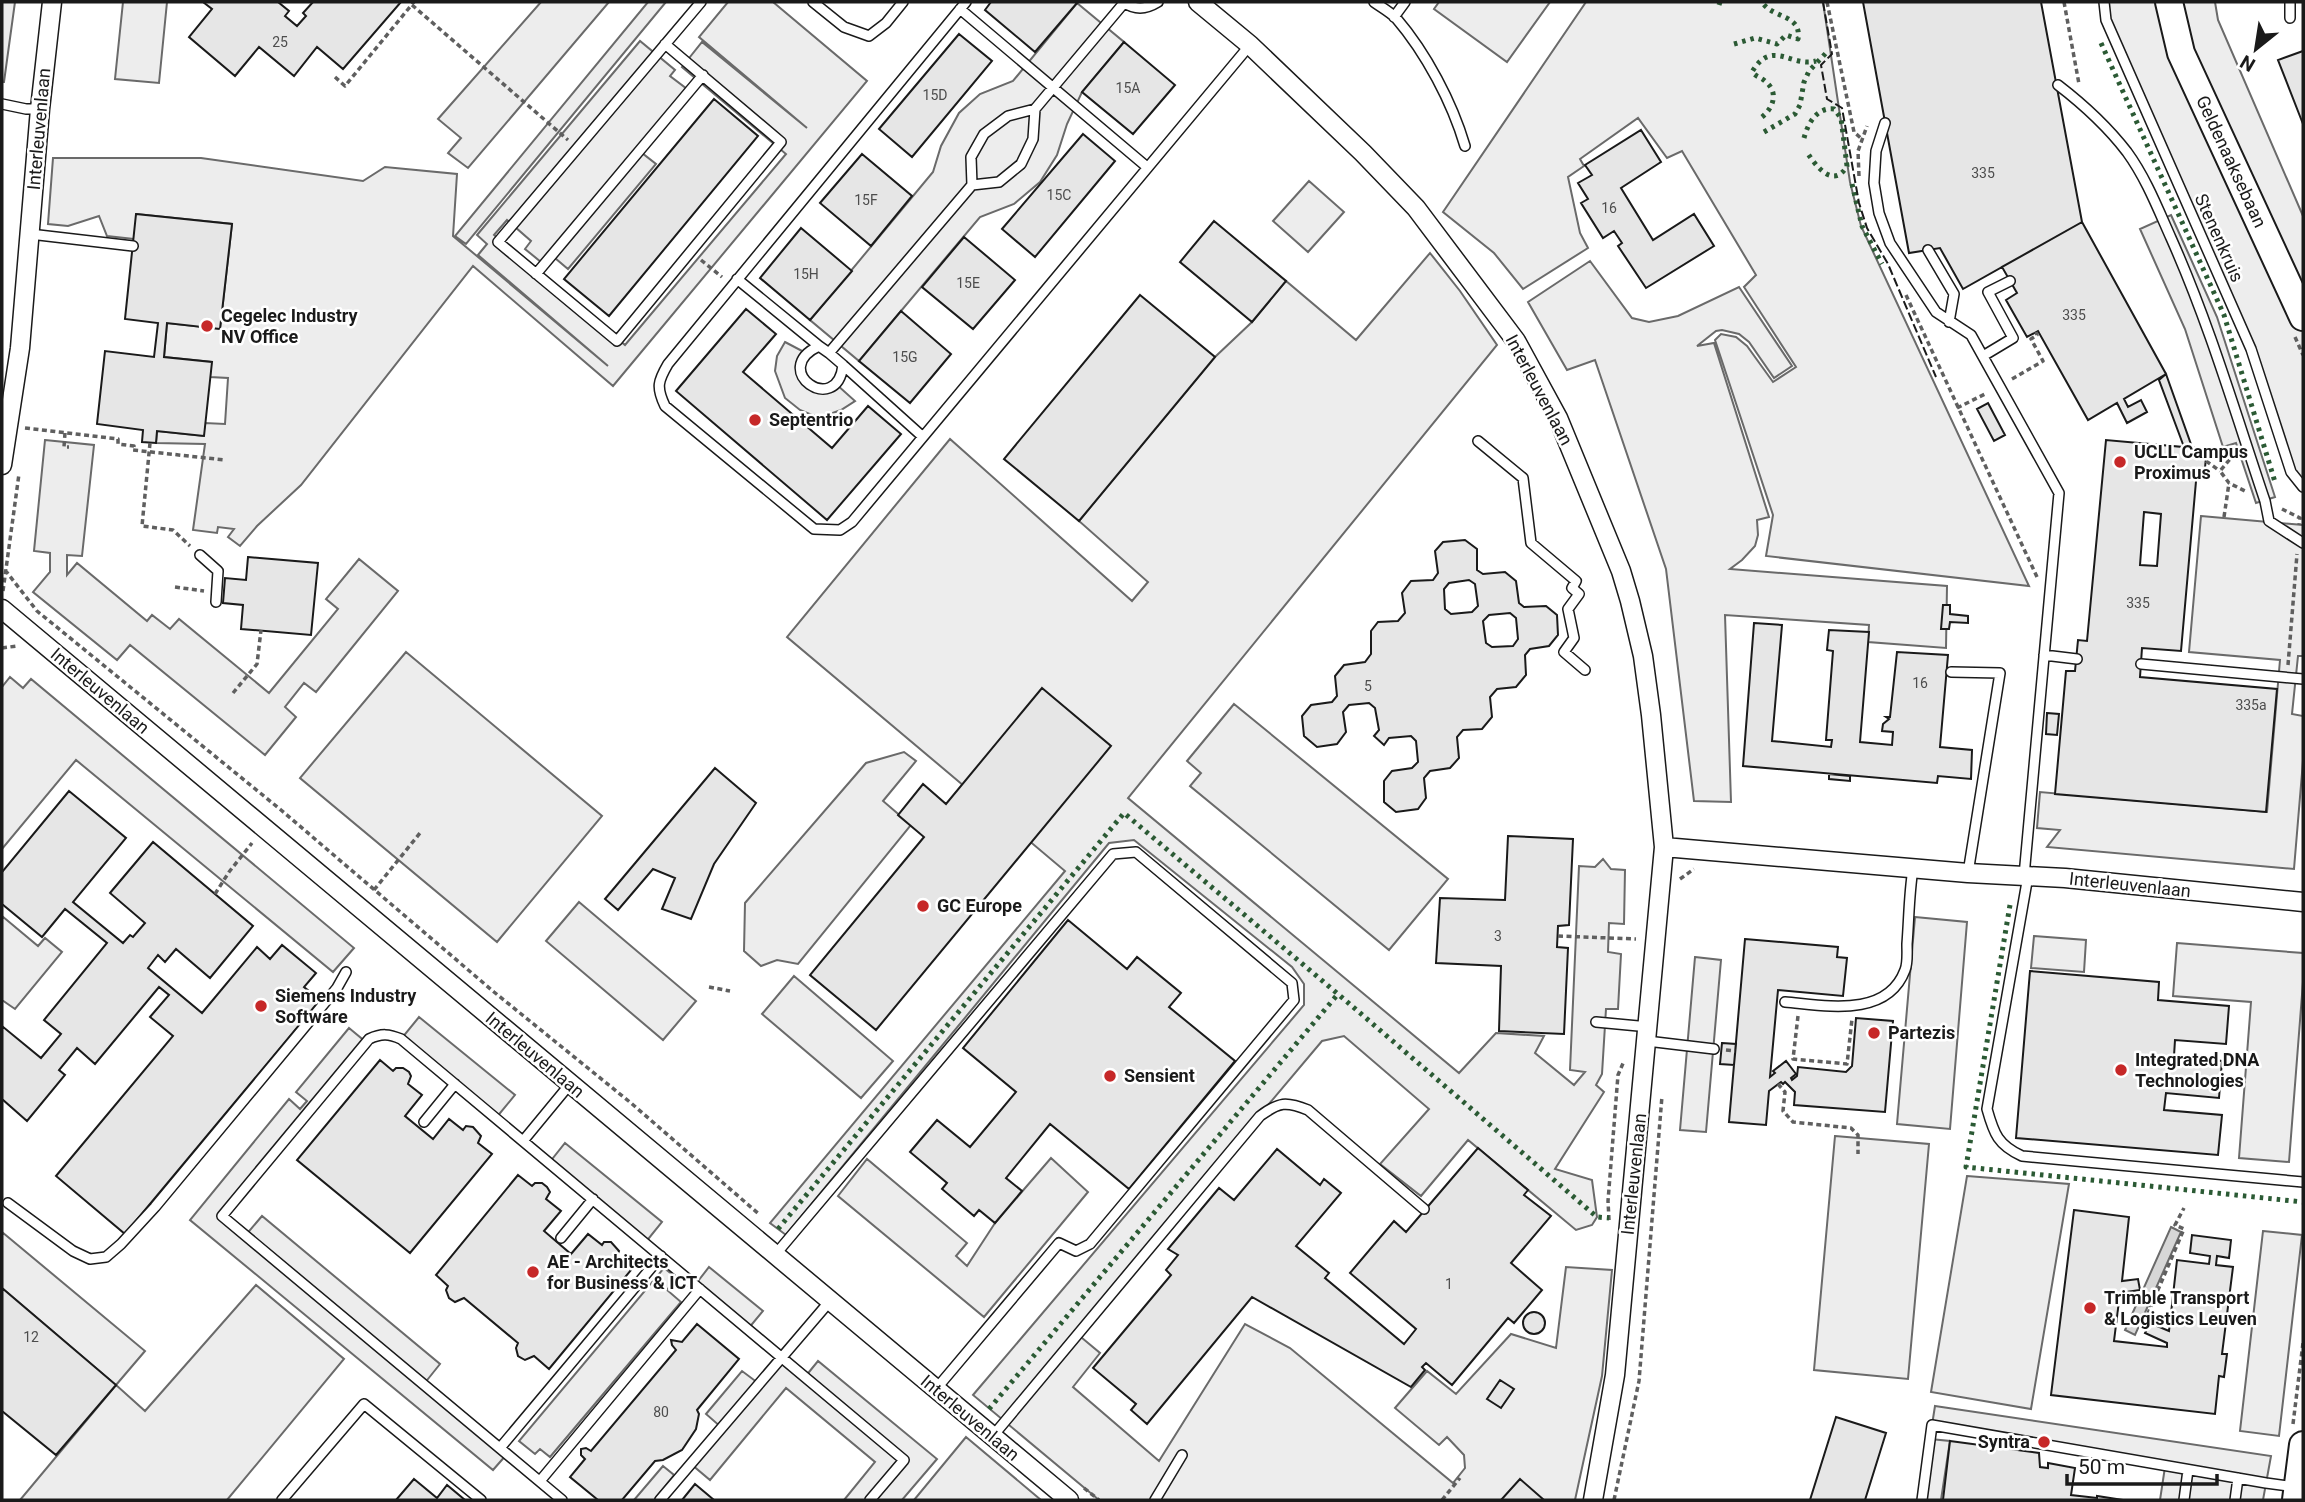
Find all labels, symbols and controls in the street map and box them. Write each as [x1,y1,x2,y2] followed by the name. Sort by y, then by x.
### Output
[2221,14,2291,84] north arrow
[272,34,288,50] house number: 25
[2236,50,2259,77] text: N
[23,67,54,191] street label: Interleuvenlaan
[1116,80,1140,96] house number: 15A
[923,87,947,103] house number: 15D
[2192,92,2271,231] street label: Geldenaaksebaan
[1971,165,1995,181] house number: 335
[1047,187,1071,203] house number: 15C
[2191,190,2248,285] street label: Stenenkruis
[854,192,878,208] house number: 15F
[1601,200,1617,216] house number: 16
[793,266,819,282] house number: 15H
[956,275,980,291] house number: 15E
[221,305,358,347] place label: Cegelec Industry NV Office
[2062,307,2086,323] house number: 335
[199,318,215,334] marker: Cegelec Industry NV Office
[1501,331,1577,449] street label: Interleuvenlaan
[892,349,918,365] house number: 15G
[769,409,853,430] place label: Septentrio
[747,412,763,428] marker: Septentrio
[2134,441,2248,483] place label: UCLL Campus Proximus
[2112,454,2128,470] marker: UCLL Campus Proximus
[2126,595,2150,611] house number: 335
[47,643,154,738] street label: Interleuvenlaan
[1912,675,1928,691] house number: 16
[1364,678,1372,694] house number: 5
[2235,697,2267,713] house number: 335a
[2068,868,2192,901] street label: Interleuvenlaan
[937,895,1022,916] place label: GC Europe
[915,898,931,914] marker: GC Europe
[1494,928,1502,944] house number: 3
[275,985,417,1027] place label: Siemens Industry Software
[253,998,269,1014] marker: Siemens Industry Software
[482,1007,589,1102] street label: Interleuvenlaan
[1888,1022,1955,1043] place label: Partezis
[1866,1025,1882,1041] marker: Partezis
[2135,1049,2260,1091] place label: Integrated DNA Technologies
[2113,1062,2129,1078] marker: Integrated DNA Technologies
[1124,1065,1195,1086] place label: Sensient
[1102,1068,1118,1084] marker: Sensient
[1617,1112,1650,1236] street label: Interleuvenlaan
[547,1251,697,1293] place label: AE - Architects for Business & ICT
[525,1264,541,1280] marker: AE - Architects for Business & ICT
[1445,1276,1453,1292] house number: 1
[2104,1287,2257,1329] place label: Trimble Transport & Logistics Leuven
[2082,1300,2098,1316] marker: Trimble Transport & Logistics Leuven
[23,1329,39,1345] house number: 12
[917,1370,1024,1465] street label: Interleuvenlaan
[653,1404,669,1420] house number: 80
[1978,1431,2030,1452] place label: Syntra
[2036,1434,2052,1450] marker: Syntra
[2067,1442,2218,1486] scale bar
[2078,1455,2125,1479] text: 50 m

